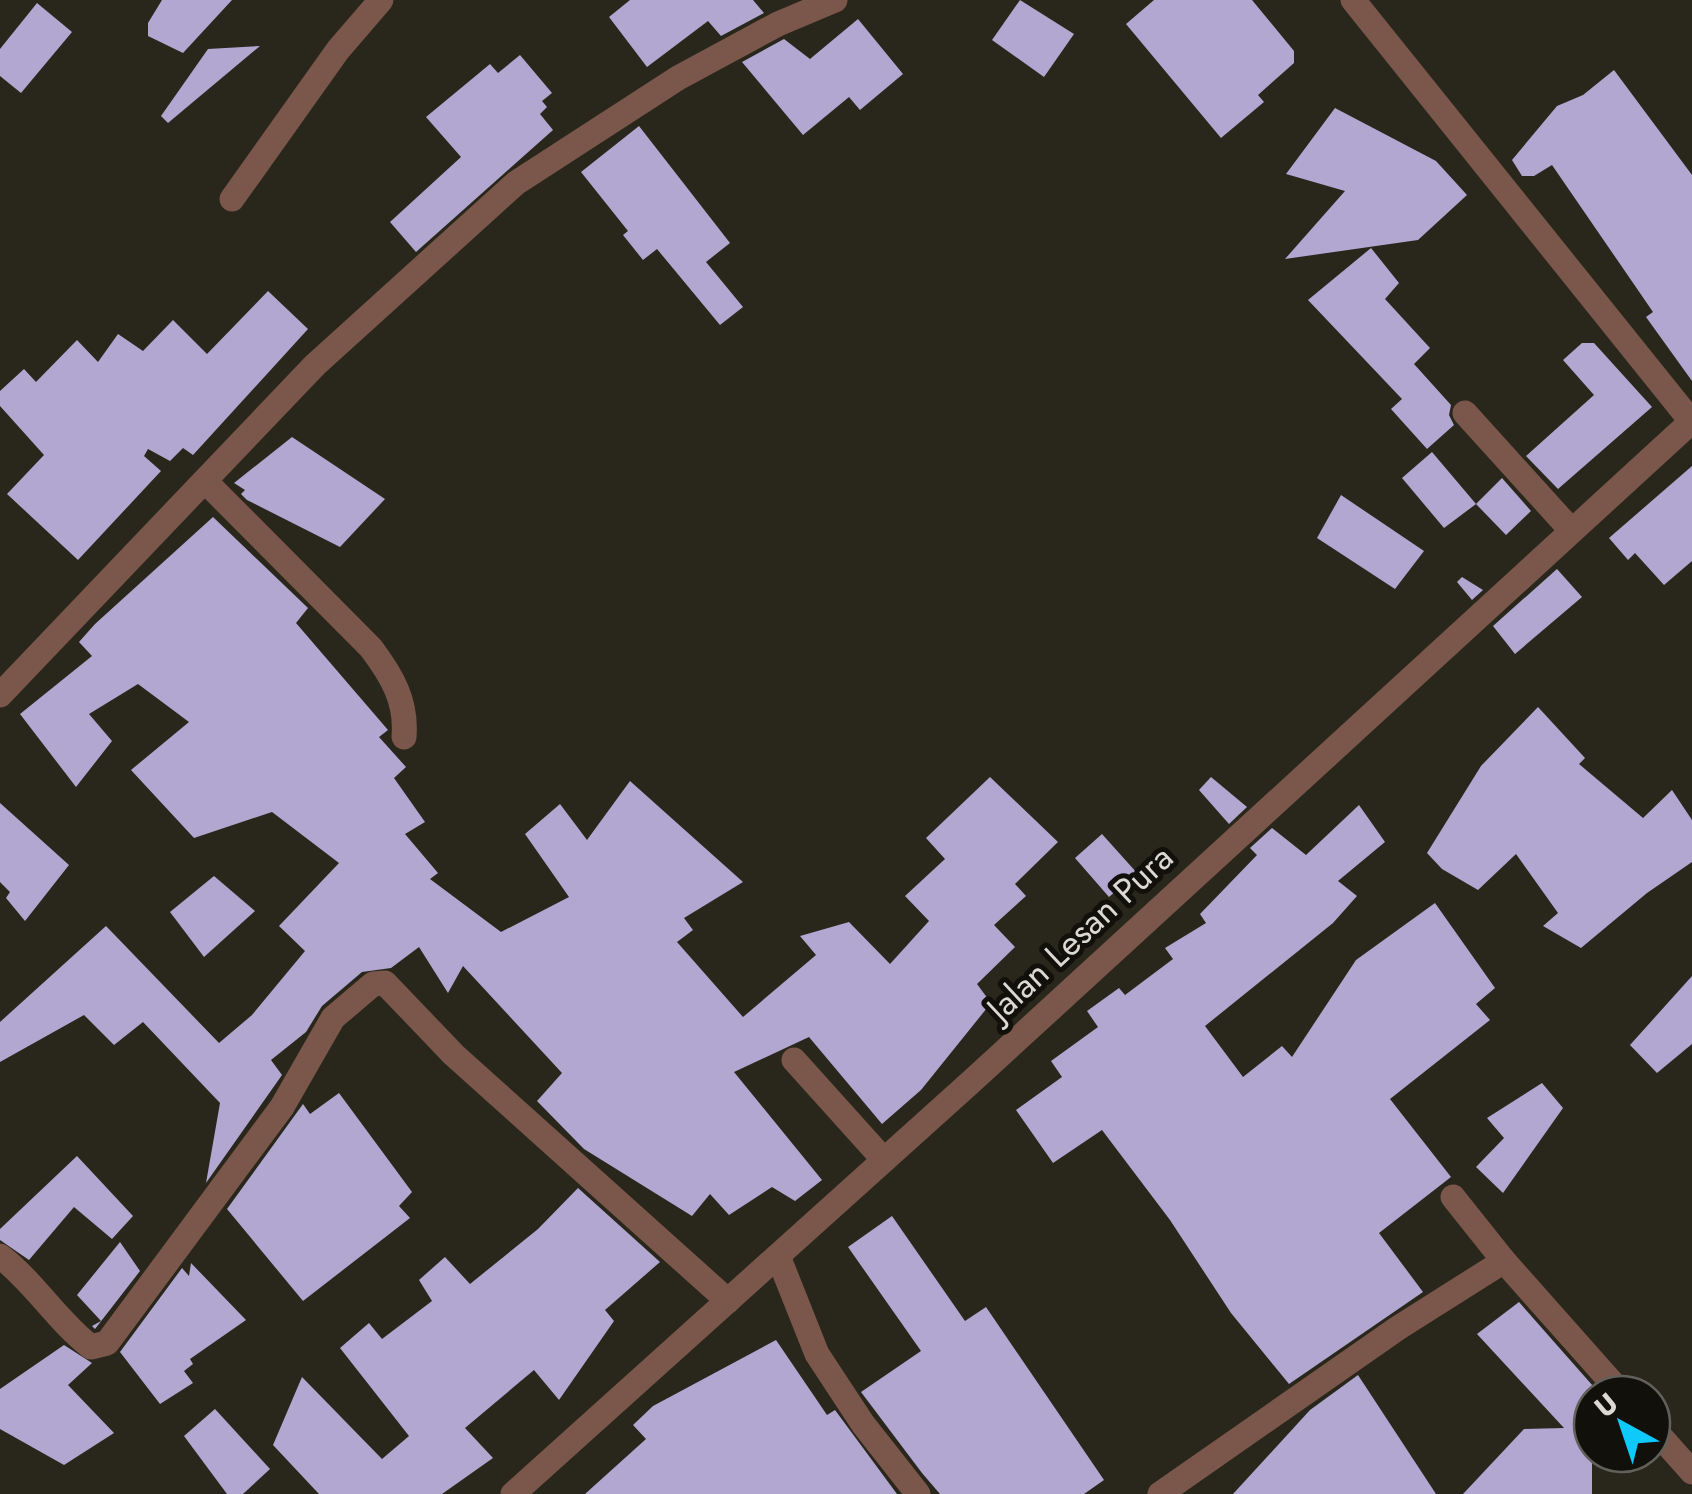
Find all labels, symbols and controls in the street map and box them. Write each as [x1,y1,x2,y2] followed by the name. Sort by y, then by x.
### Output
[973,833,1184,1035] street label: Jalan Lesan Pura
[1572,1374,1672,1474] north arrow
[1586,1383,1627,1427] text: U

